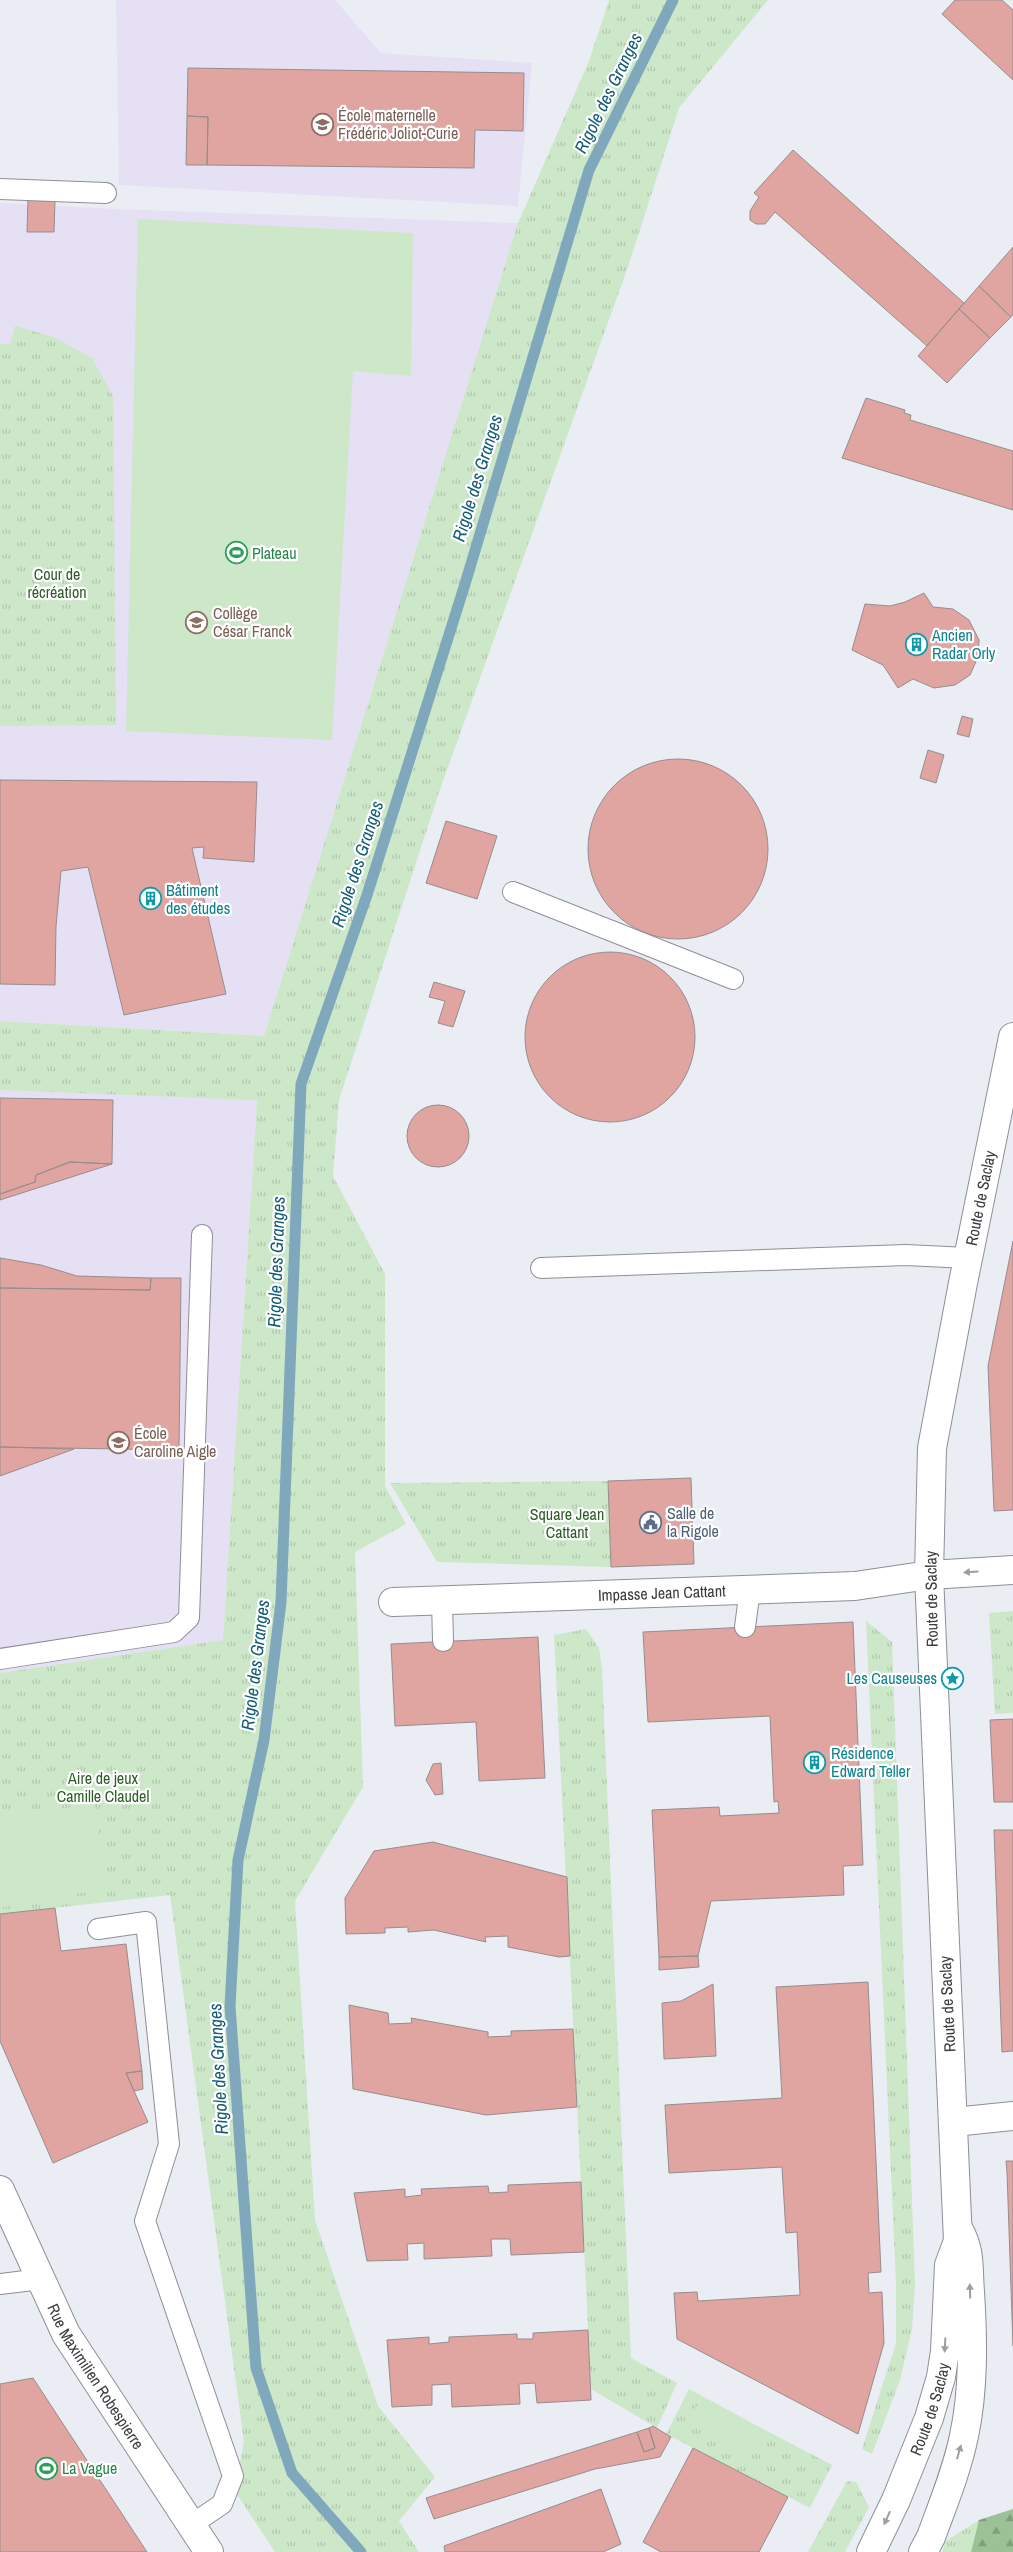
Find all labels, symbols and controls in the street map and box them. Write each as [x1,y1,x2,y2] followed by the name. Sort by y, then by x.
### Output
[568,29,648,157] water label: Rigole des Granges
[338,104,458,144] place label: École maternelle Frédéric Joliot-Curie
[310,112,334,136] school or university icon: École maternelle Frédéric Joliot-Curie
[446,412,508,544] water label: Rigole des Granges
[224,541,248,565] sports icon: Plateau
[252,542,297,564] place label: Plateau
[27,563,87,603] park label: Cour de récréation
[213,602,292,642] place label: Collège César Franck
[185,610,209,634] school or university icon: Collège César Franck
[931,624,996,664] place label: Ancien Radar Orly
[904,632,928,656] building icon: Ancien Radar Orly
[325,798,389,930] water label: Rigole des Granges
[166,879,230,919] place label: Bâtiment des études
[138,887,162,911] building icon: Bâtiment des études
[960,1148,1001,1248] street label: Route de Saclay
[261,1196,291,1328] water label: Rigole des Granges
[134,1422,216,1462] place label: École Caroline Aigle
[106,1430,130,1454] school or university icon: École Caroline Aigle
[667,1502,719,1542] place label: Salle de la Rigole
[530,1503,604,1543] park label: Square Jean Cattant
[639,1510,663,1534] public building icon: Salle de la Rigole
[919,1550,943,1647] street label: Route de Saclay
[963,1568,979,1576] one-way arrow
[598,1579,726,1606] street label: Impasse Jean Cattant
[235,1598,275,1732] water label: Rigole des Granges
[941,1666,965,1690] place icon: Les Causeuses
[847,1667,937,1689] place label: Les Causeuses
[831,1742,911,1782] place label: Résidence Edward Teller
[803,1750,827,1774] building icon: Résidence Edward Teller
[57,1767,149,1807] park label: Aire de jeux Camille Claudel
[933,1955,961,2053] street label: Route de Saclay
[202,2003,234,2135] water label: Rigole des Granges
[966,2283,974,2299] one-way arrow
[43,2300,150,2453] street label: Rue Maximilien Robespierre
[941,2338,949,2354] one-way arrow
[904,2361,954,2459] street label: Route de Saclay
[956,2445,964,2460] one-way arrow
[34,2456,58,2480] sports icon: La Vague
[62,2457,117,2479] place label: La Vague
[882,2511,890,2525] one-way arrow

